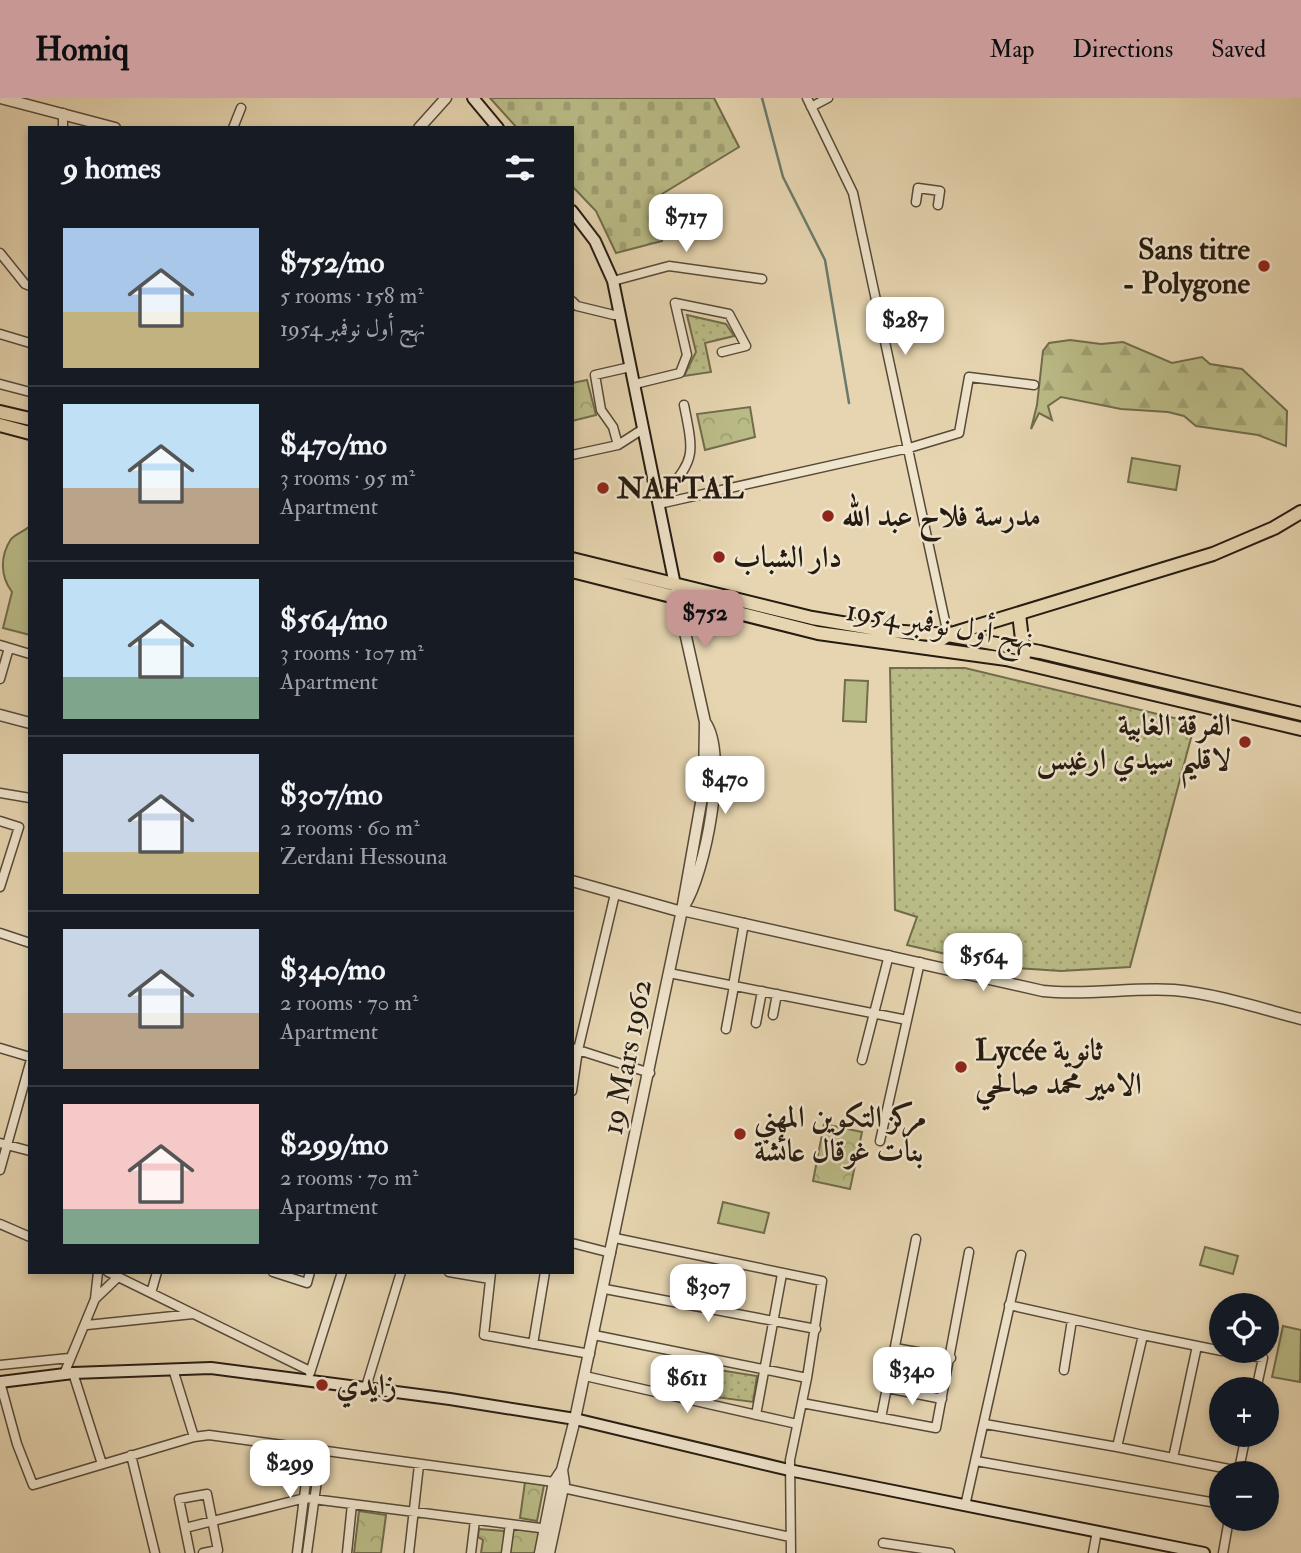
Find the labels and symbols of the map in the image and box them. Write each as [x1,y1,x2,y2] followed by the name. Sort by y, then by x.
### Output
[645,194,727,254] pin: $717
[1122,231,1250,302] place label: Sans titre - Polygone
[1256,258,1272,274] marker: Sans titre - Polygone
[864,298,946,357] pin: $287
[616,470,744,507] place label: NAFTAL
[595,480,611,496] marker: NAFTAL
[842,492,1041,543] place label: مدرسة فلاح عبد الله
[820,508,836,524] marker: مدرسة فلاح عبد الله
[733,539,842,576] place label: دار الشباب
[711,549,727,565] marker: دار الشباب
[842,589,1037,666] street label: نهج أول نوفمبر 1954
[664,590,746,650] pin: $752
[1036,707,1231,789] place label: الفرقة الغابية لاقليم سيدي ارغيس
[1237,734,1253,750] marker: الفرقة الغابية لاقليم سيدي ارغيس
[684,756,766,816] pin: $470
[942,934,1024,993] pin: $564
[594,976,660,1138] street label: 19 Mars 1962
[975,1032,1142,1111] place label: Lycée ثانوية الامير محمد صالحي
[953,1059,969,1075] marker: Lycée ثانوية الامير محمد صالحي
[754,1099,926,1170] place label: مركز التكوين المهني بنات غوقال عائشة
[732,1126,748,1142] marker: مركز التكوين المهني بنات غوقال عائشة
[667,1264,749,1324] pin: $307
[871,1348,953,1407] pin: $340
[646,1356,728,1415] pin: $611
[336,1367,397,1408] place label: زايدي
[314,1377,330,1393] marker: زايدي
[249,1440,331,1500] pin: $299

